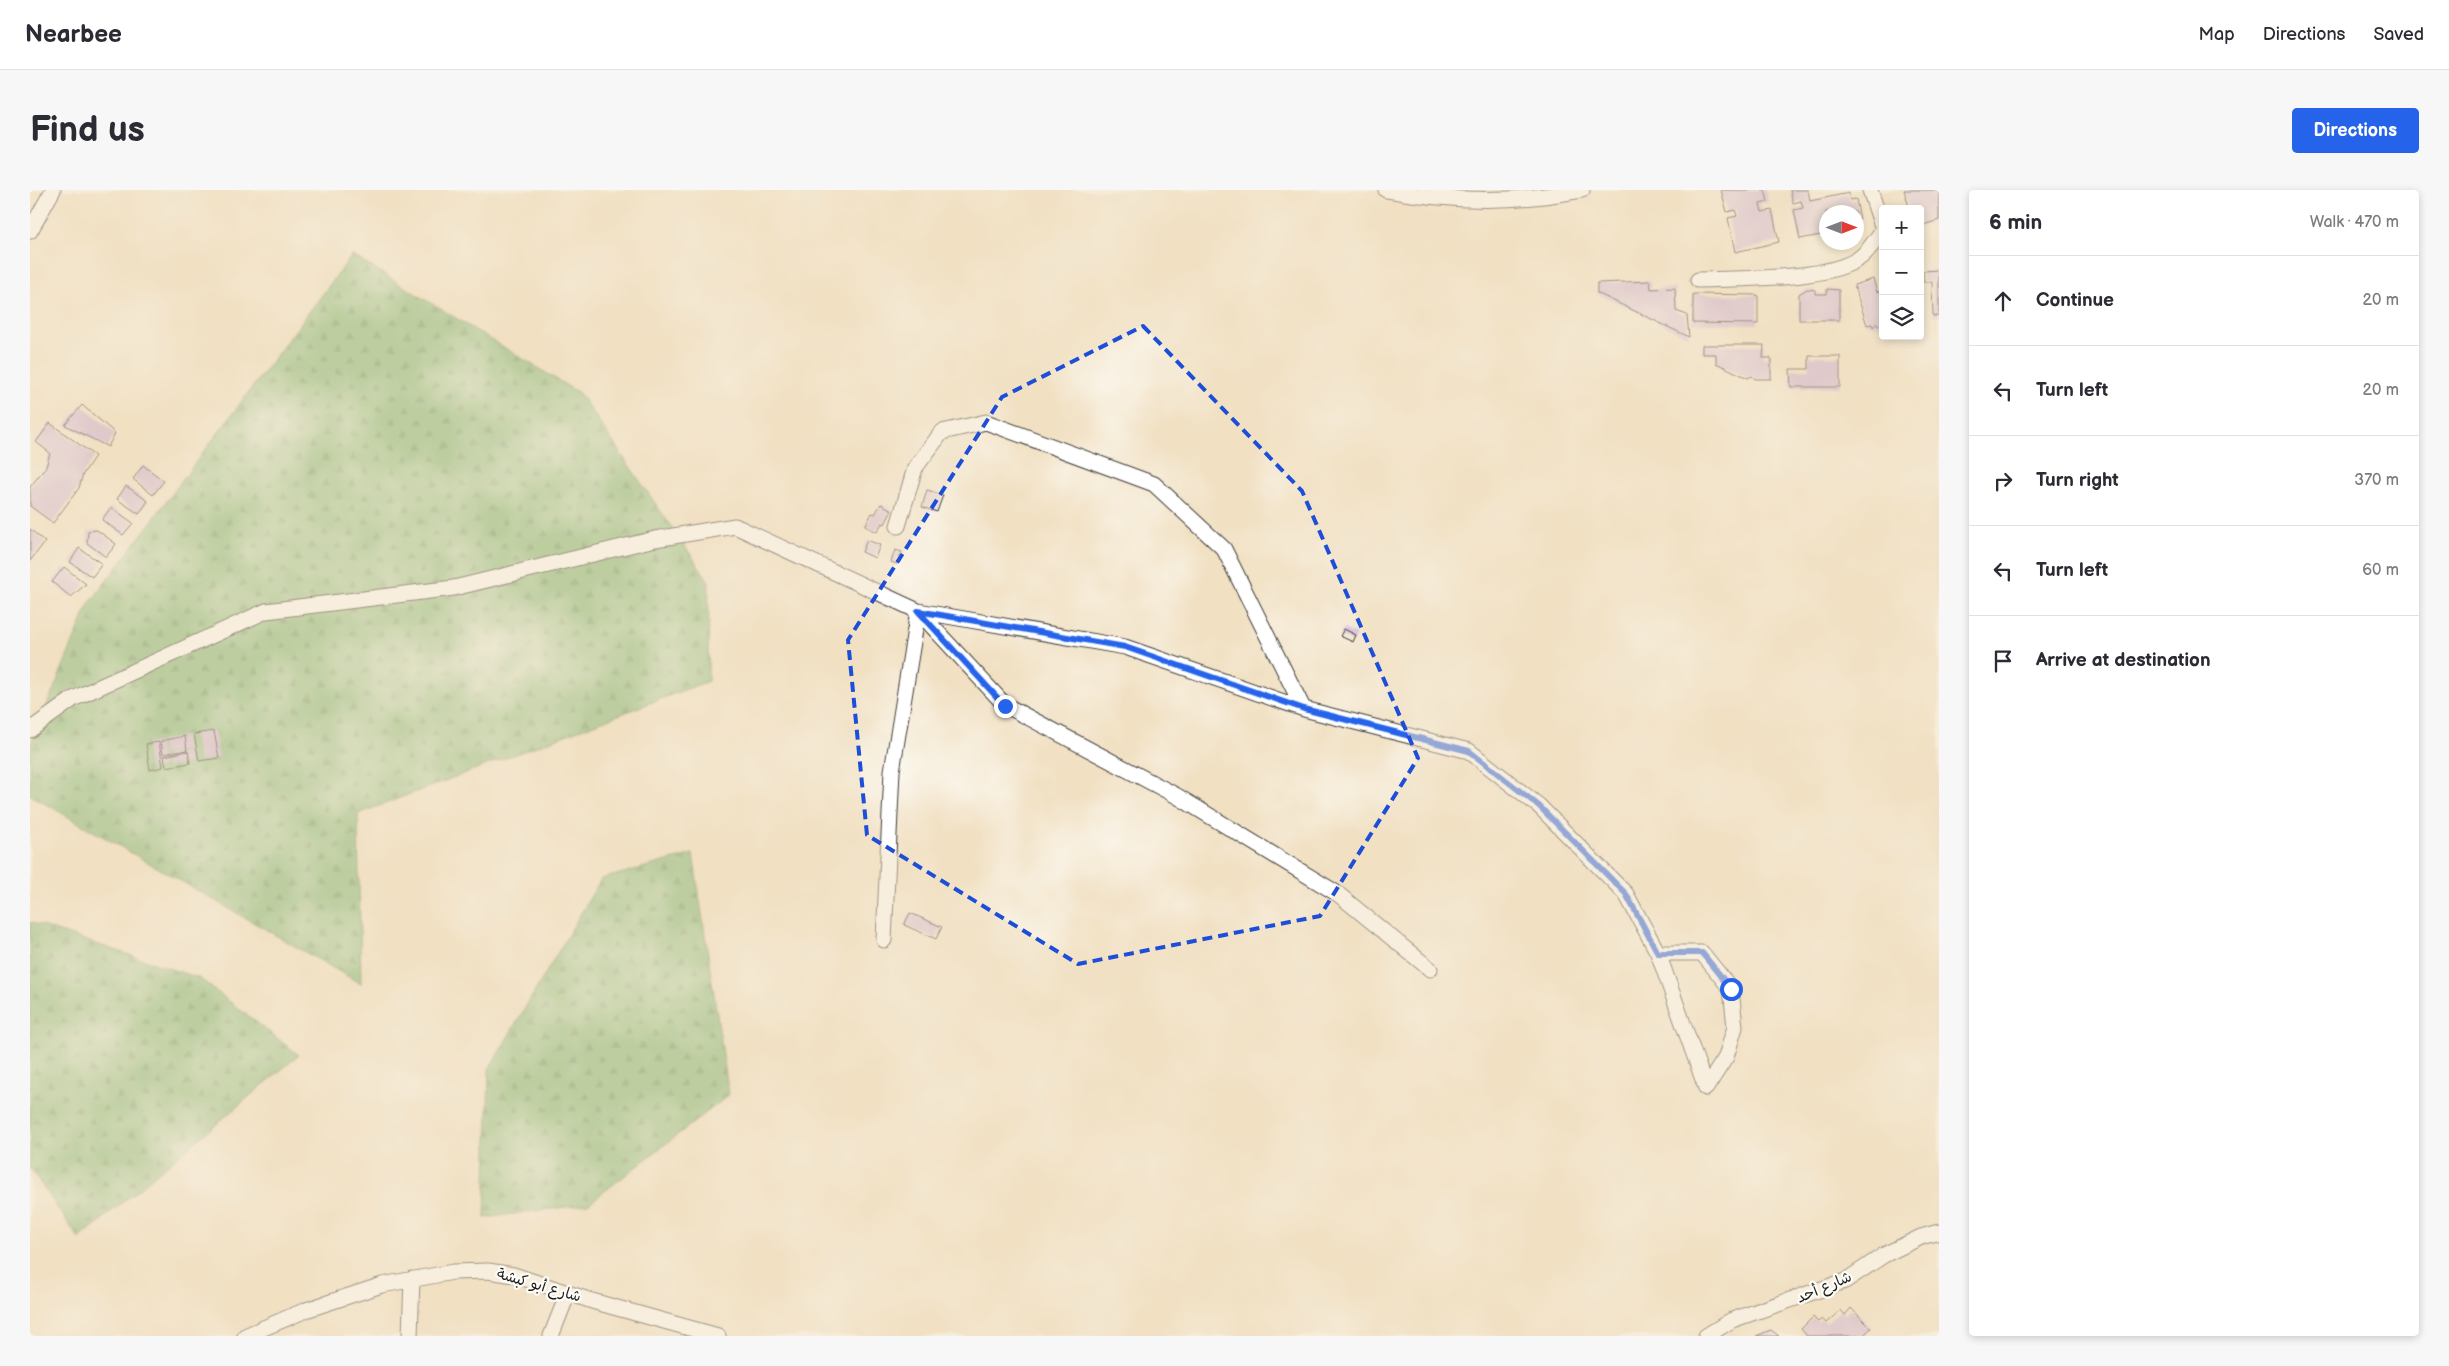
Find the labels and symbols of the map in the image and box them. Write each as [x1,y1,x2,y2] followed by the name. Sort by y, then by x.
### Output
[1819,205,1864,250] north arrow
[994,695,1017,718] route end
[1720,978,1743,1001] route start
[495,1264,583,1307] street label: شارع أبو كبشة
[1794,1267,1855,1308] street label: شارع أحد

